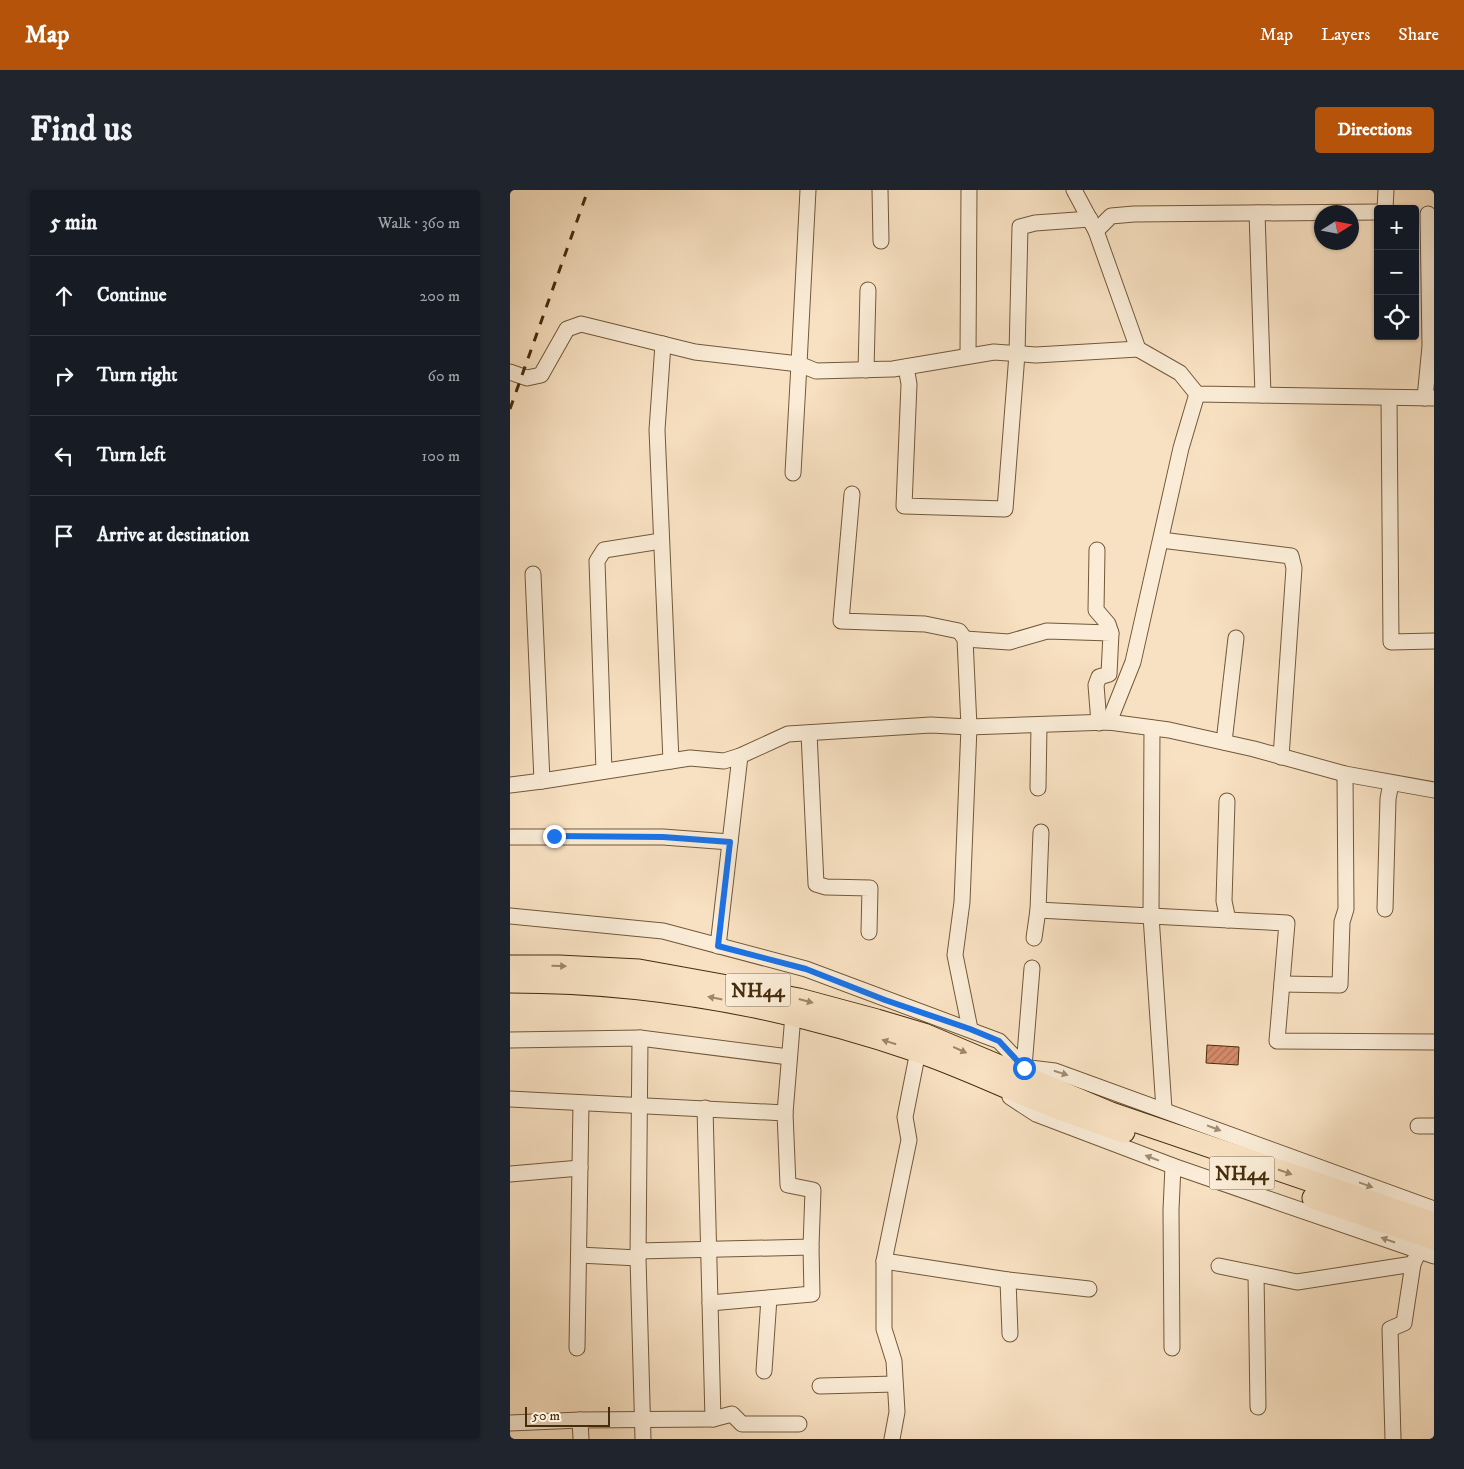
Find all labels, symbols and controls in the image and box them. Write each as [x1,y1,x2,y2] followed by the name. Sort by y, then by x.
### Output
[25,20,69,50] text: Map
[1260,24,1293,46] text: Map
[1321,24,1370,46] text: Layers
[1398,24,1439,46] text: Share
[1315,107,1434,153] button: Directions
[30,108,132,152] text: Find us
[1314,205,1359,250] north arrow
[1374,205,1419,340] map controls
[1374,205,1419,250] button: +
[50,210,97,236] text: 5 min
[378,213,460,233] text: Walk · 360 m
[1374,250,1419,295] button: −
[50,282,78,310] icon: ahead
[97,284,167,307] text: Continue
[419,286,460,306] text: 200 m
[1374,295,1419,340] button: locate
[50,362,78,390] icon: right
[97,364,177,387] text: Turn right
[428,366,460,386] text: 60 m
[50,442,78,470] icon: left
[97,444,166,467] text: Turn left
[422,446,460,466] text: 100 m
[50,522,78,550] icon: arrive
[97,524,249,547] text: Arrive at destination
[543,825,566,848] route end
[551,962,567,970] one-way arrow
[726,974,790,1006] road number: NH44
[707,994,723,1002] one-way arrow
[798,997,813,1005] one-way arrow
[882,1038,897,1046] one-way arrow
[953,1046,967,1054] one-way arrow
[1013,1057,1036,1080] route start
[1053,1070,1068,1078] one-way arrow
[1206,1125,1221,1132] one-way arrow
[1144,1154,1159,1162] one-way arrow
[1210,1156,1274,1190] road number: NH44
[1278,1168,1293,1176] one-way arrow
[1359,1181,1374,1189] one-way arrow
[1380,1236,1395,1244] one-way arrow
[525,1404,610,1427] scale bar
[532,1407,560,1425] text: 50 m

